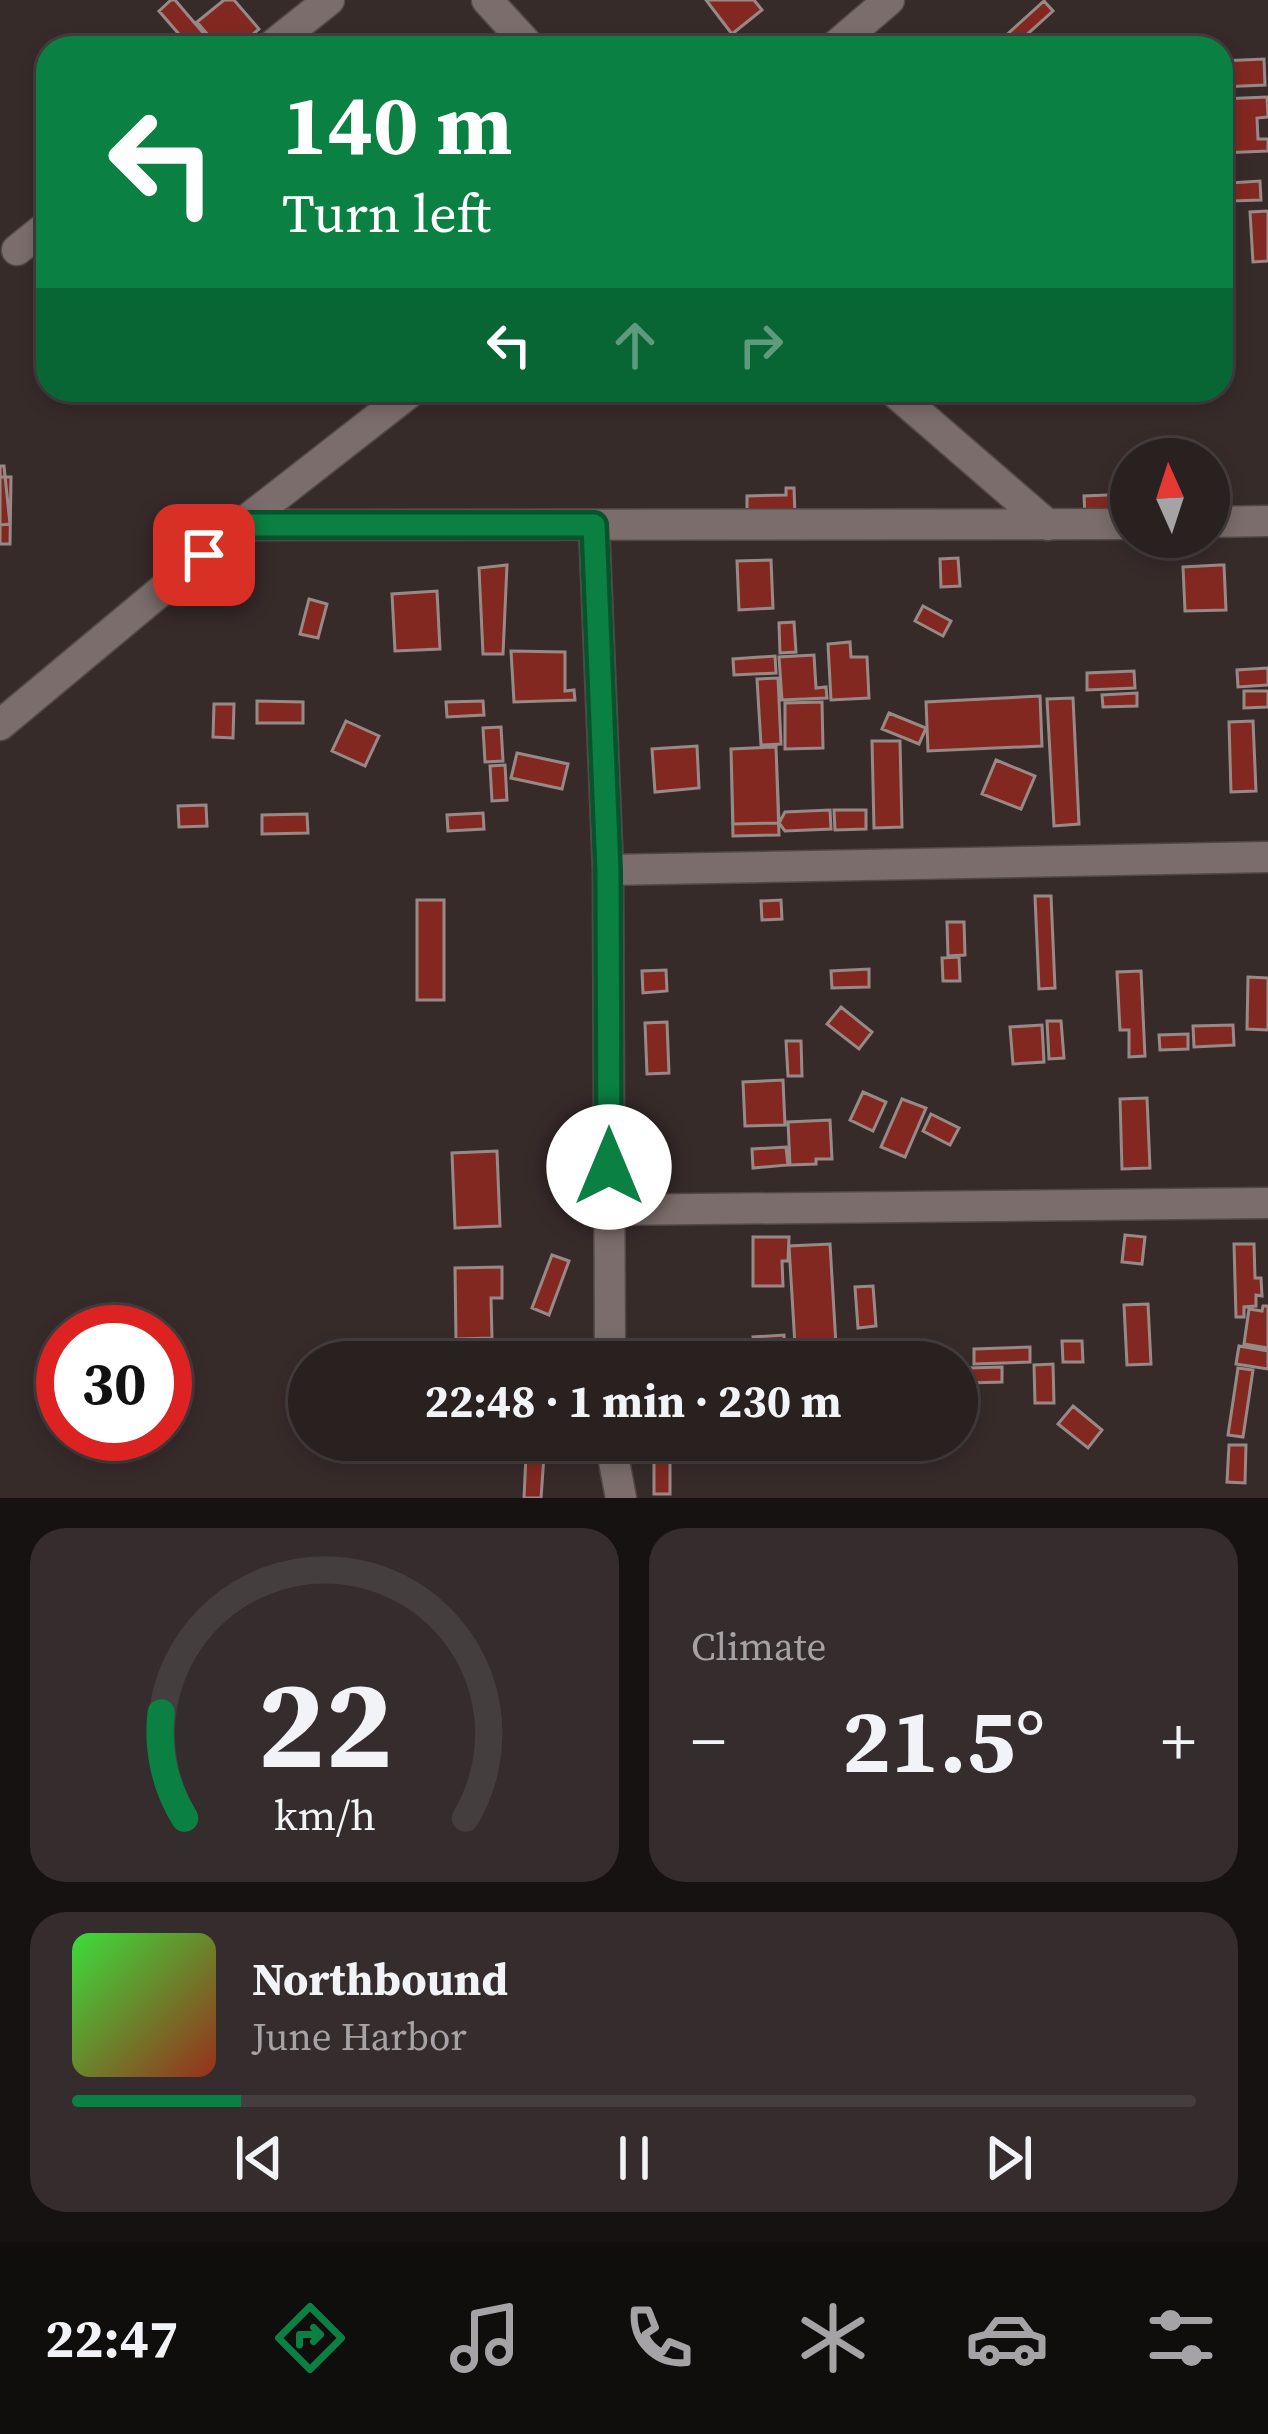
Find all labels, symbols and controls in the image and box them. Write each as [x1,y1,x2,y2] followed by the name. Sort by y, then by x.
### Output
[282,67,513,182] text: 140 m
[84,84,240,240] icon: left
[282,176,491,250] text: Turn left
[476,312,542,378] icon: left
[602,312,668,378] icon: ahead
[728,312,794,378] icon: right
[1110,438,1230,558] north arrow
[1110,438,1230,558] map controls
[153,504,255,606] pin
[171,522,237,588] icon: arrive
[546,1104,672,1230] position arrow
[36,1305,192,1461] speed limit sign: 30
[425,1370,841,1432] text: 22:48 · 1 min · 230 m
[691,1620,826,1673] text: Climate
[257,1638,392,1809] text: 22
[842,1679,1045,1802] text: 21.5°
[691,1696,726,1786] text: −
[1161,1696,1196,1786] text: +
[273,1786,376,1844] text: km/h
[252,1948,508,2010] text: Northbound
[252,2010,467,2063] text: June Harbor
[226,2125,292,2191] icon: previous
[601,2125,667,2191] icon: pause
[976,2125,1042,2191] icon: next
[268,2296,352,2380] icon: directions
[443,2296,527,2380] icon: music
[617,2296,701,2380] icon: phone
[791,2296,875,2380] icon: climate
[965,2296,1049,2380] icon: car
[1139,2296,1223,2380] icon: filters
[45,2301,178,2375] text: 22:47

